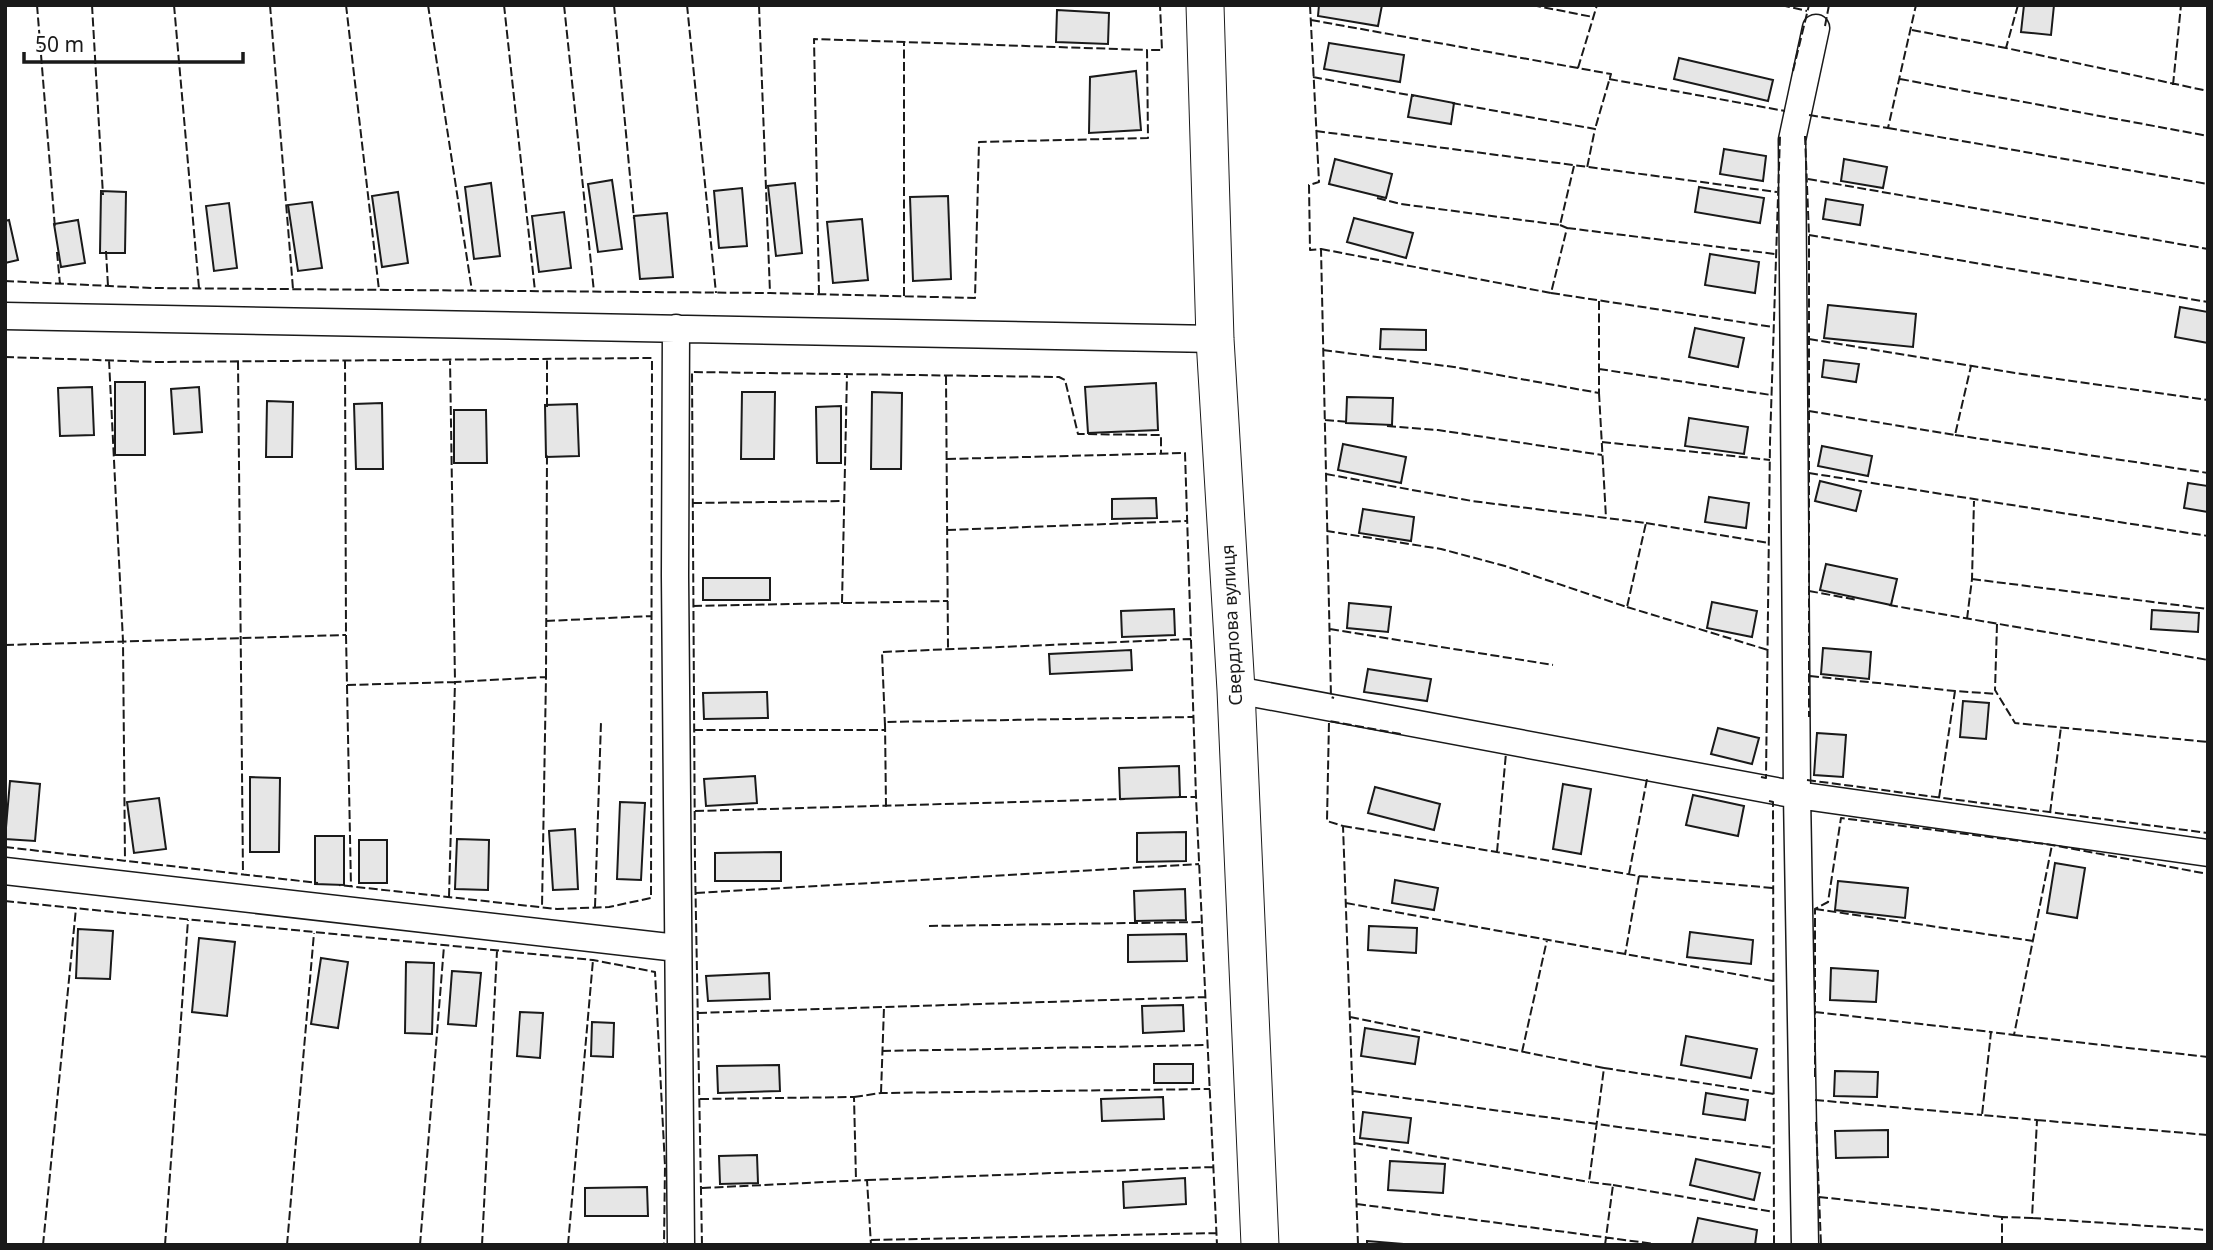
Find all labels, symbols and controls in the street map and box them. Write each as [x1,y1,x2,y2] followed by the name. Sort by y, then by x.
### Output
[24,21,243,65] scale bar
[35,30,84,58] text: 50 m
[1215,544,1247,706] street label: Свердлова вулиця

